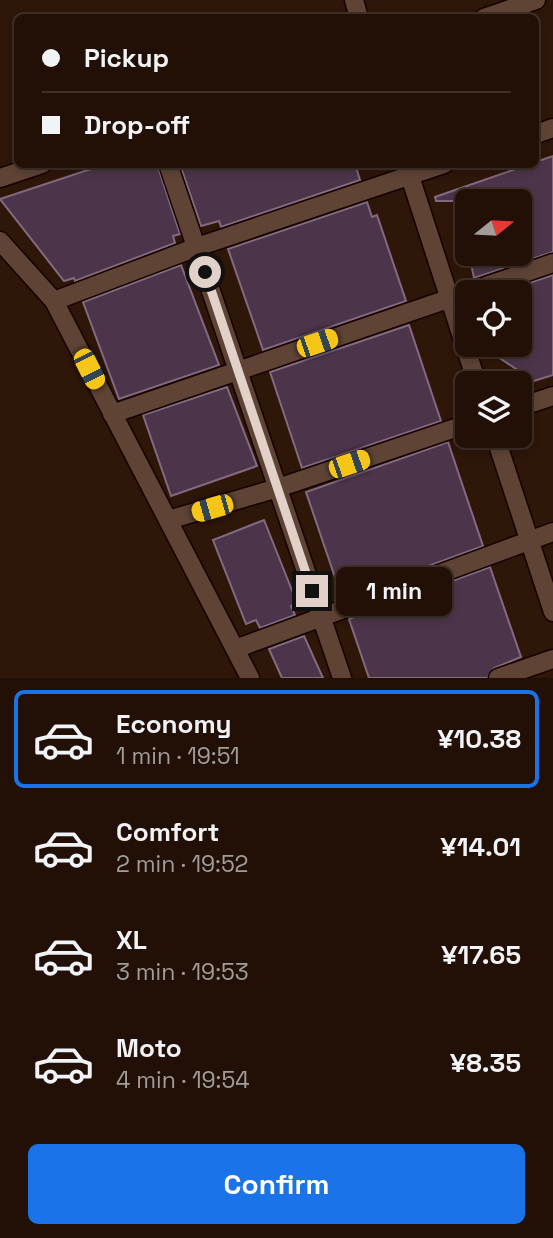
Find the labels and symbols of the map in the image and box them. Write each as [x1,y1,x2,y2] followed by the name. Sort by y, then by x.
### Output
[455,189,532,266] north arrow
[189,256,221,288] route start
[294,326,341,360] car
[71,346,108,392] car
[326,447,373,481] car
[189,492,236,524] car
[336,566,452,616] callout: 1 min
[296,575,328,607] route end

